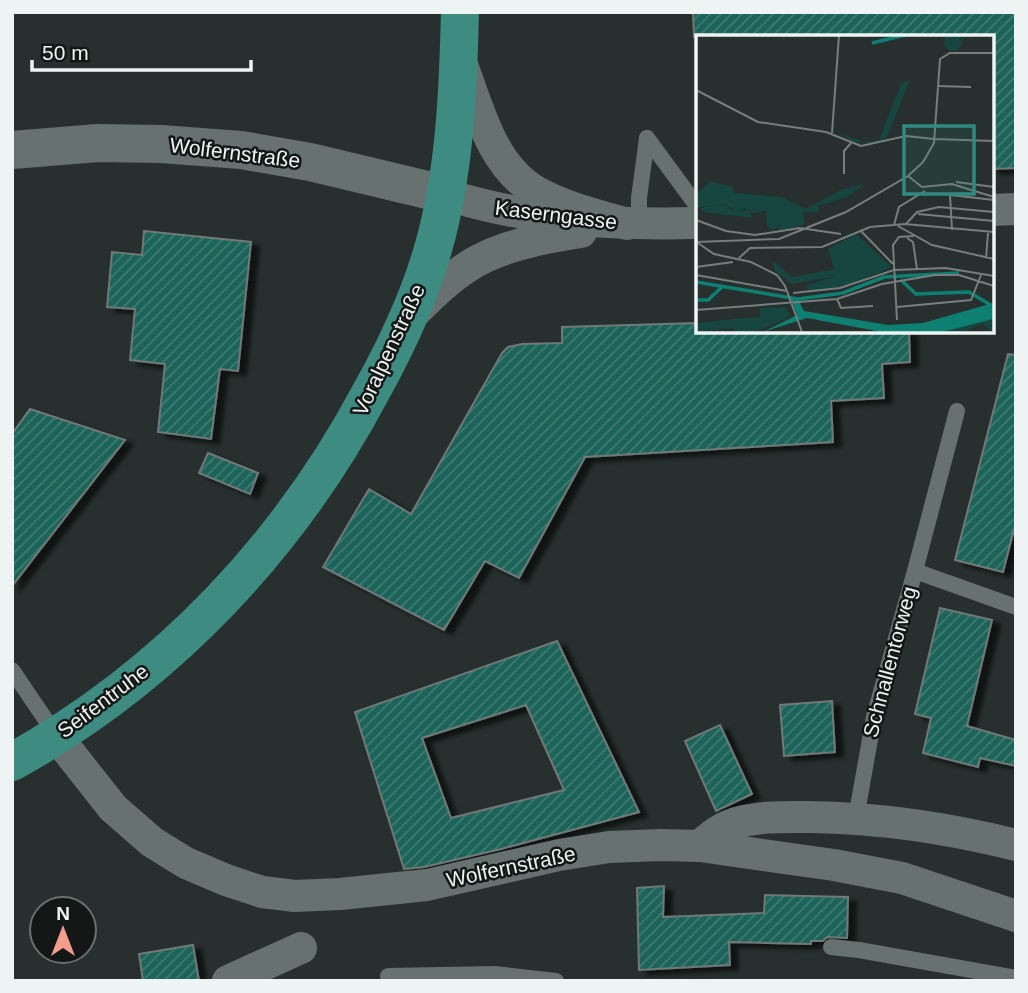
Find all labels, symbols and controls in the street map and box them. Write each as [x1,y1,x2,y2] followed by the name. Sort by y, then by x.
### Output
[32,28,250,72] scale bar
[696,35,993,332] inset map
[42,41,89,64] text: 50 m
[168,133,302,172] street label: Wolfernstraße
[494,196,618,233] street label: Kaserngasse
[348,280,429,419] street label: Voralpenstraße
[858,584,921,740] street label: Schnallentorweg
[53,659,153,742] street label: Seifentruhe
[444,842,578,891] street label: Wolfernstraße
[28,895,98,965] north arrow
[56,903,70,924] text: N

